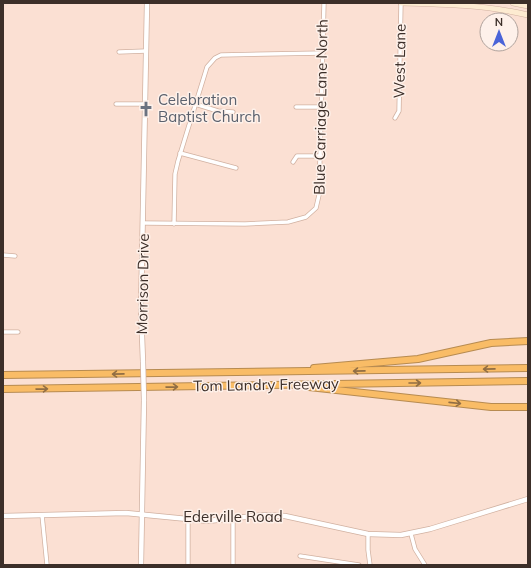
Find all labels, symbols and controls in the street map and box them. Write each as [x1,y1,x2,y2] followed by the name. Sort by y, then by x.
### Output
[479,12,519,52] north arrow
[495,15,503,29] text: N
[309,19,332,195] street label: Blue Carriage Lane North
[389,24,410,98] street label: West Lane
[158,90,261,126] place label: Celebration Baptist Church
[137,100,155,118] church icon: Celebration Baptist Church
[132,233,153,335] street label: Morrison Drive
[483,365,496,372] one-way arrow
[353,367,366,375] one-way arrow
[112,370,125,378] one-way arrow
[193,374,339,395] street label: Tom Landry Freeway
[408,379,421,387] one-way arrow
[165,383,178,391] one-way arrow
[35,385,48,392] one-way arrow
[448,399,461,407] one-way arrow
[183,507,283,526] street label: Ederville Road

